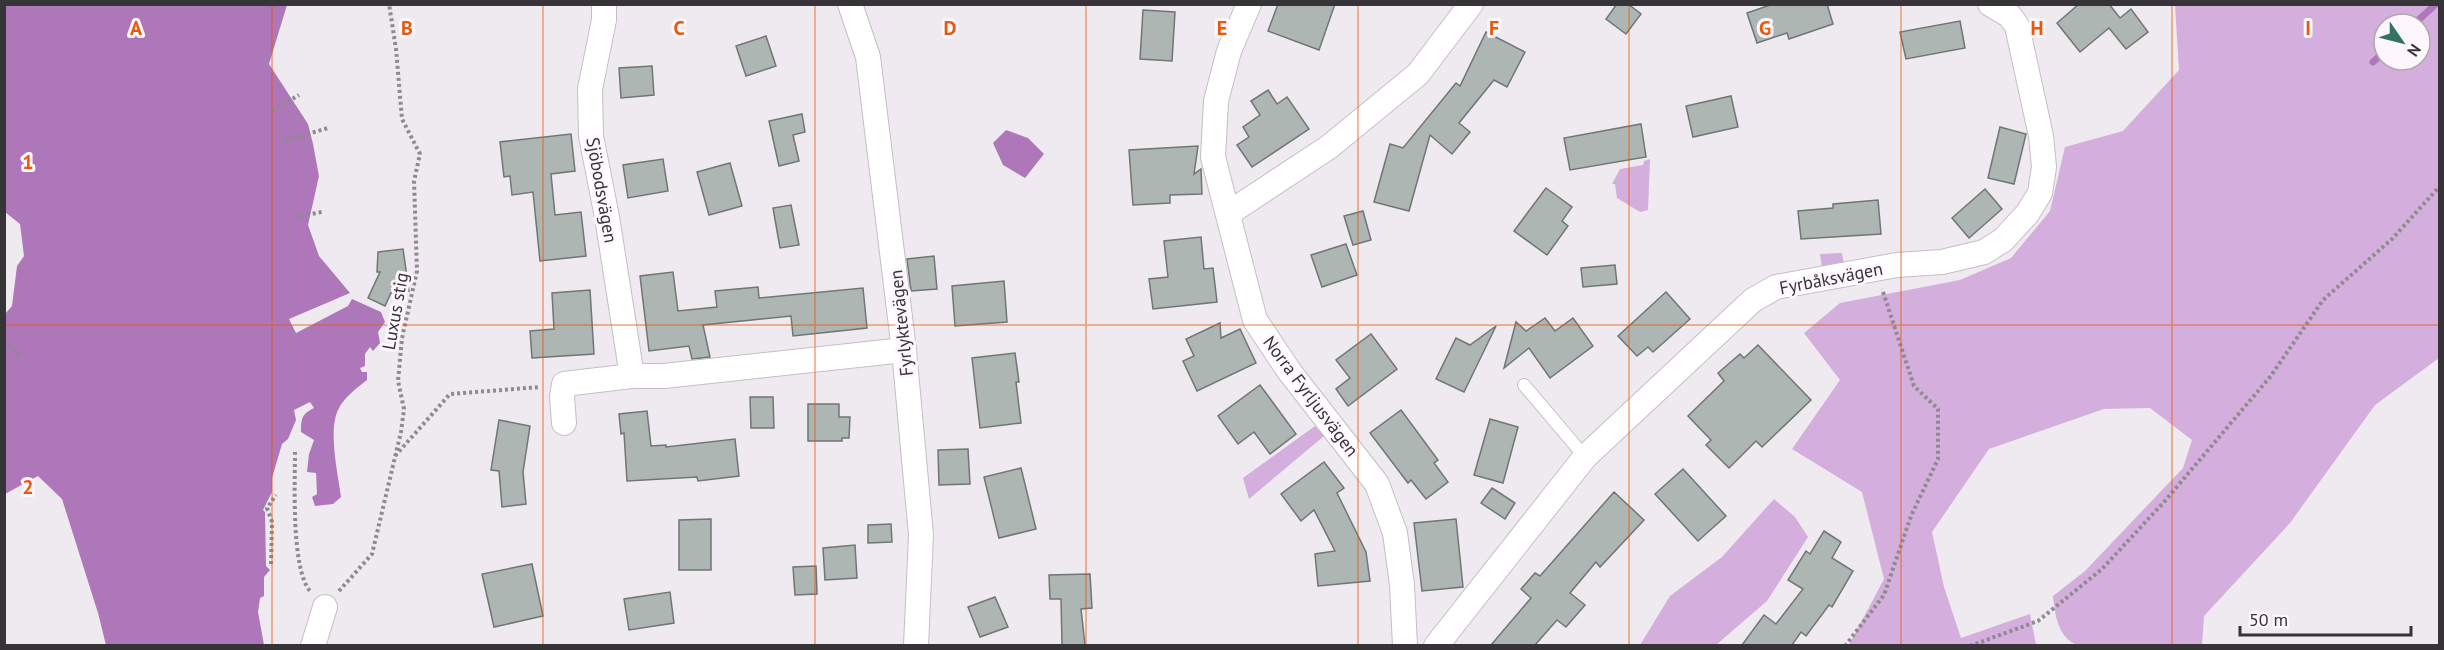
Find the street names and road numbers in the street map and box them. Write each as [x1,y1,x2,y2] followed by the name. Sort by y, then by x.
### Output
[581,135,623,245] street label: Sjöbodsvägen
[1777,257,1885,299] street label: Fyrbåksvägen
[884,269,918,377] street label: Fyrlyktevägen
[377,271,413,351] street label: Luxus stig
[1258,331,1364,461] street label: Norra Fyrljusvägen

